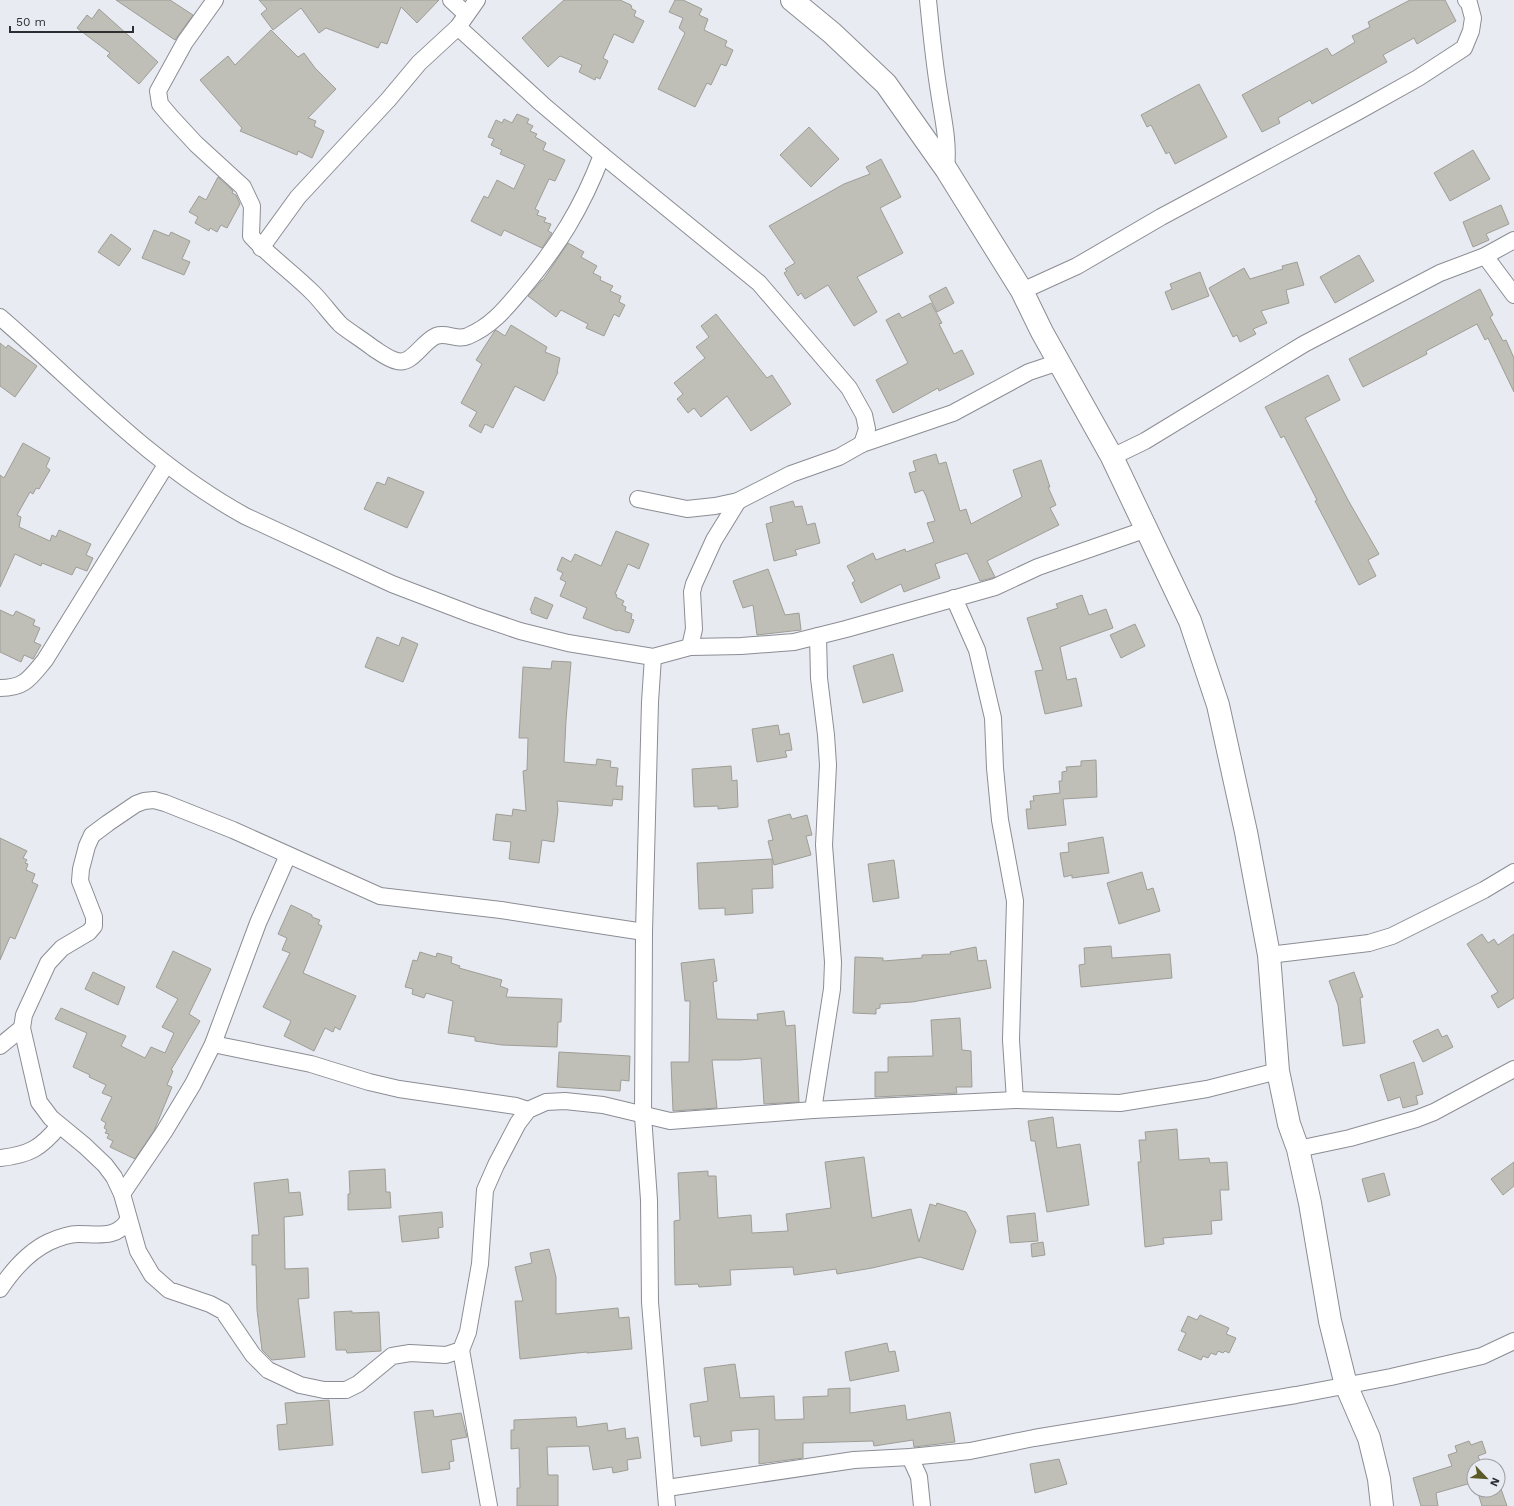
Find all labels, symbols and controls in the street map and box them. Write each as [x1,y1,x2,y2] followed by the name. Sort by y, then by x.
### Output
[10,8,133,34] scale bar
[16,15,46,29] text: 50 m
[1466,1458,1506,1498] north arrow
[1487,1476,1502,1488] text: N

